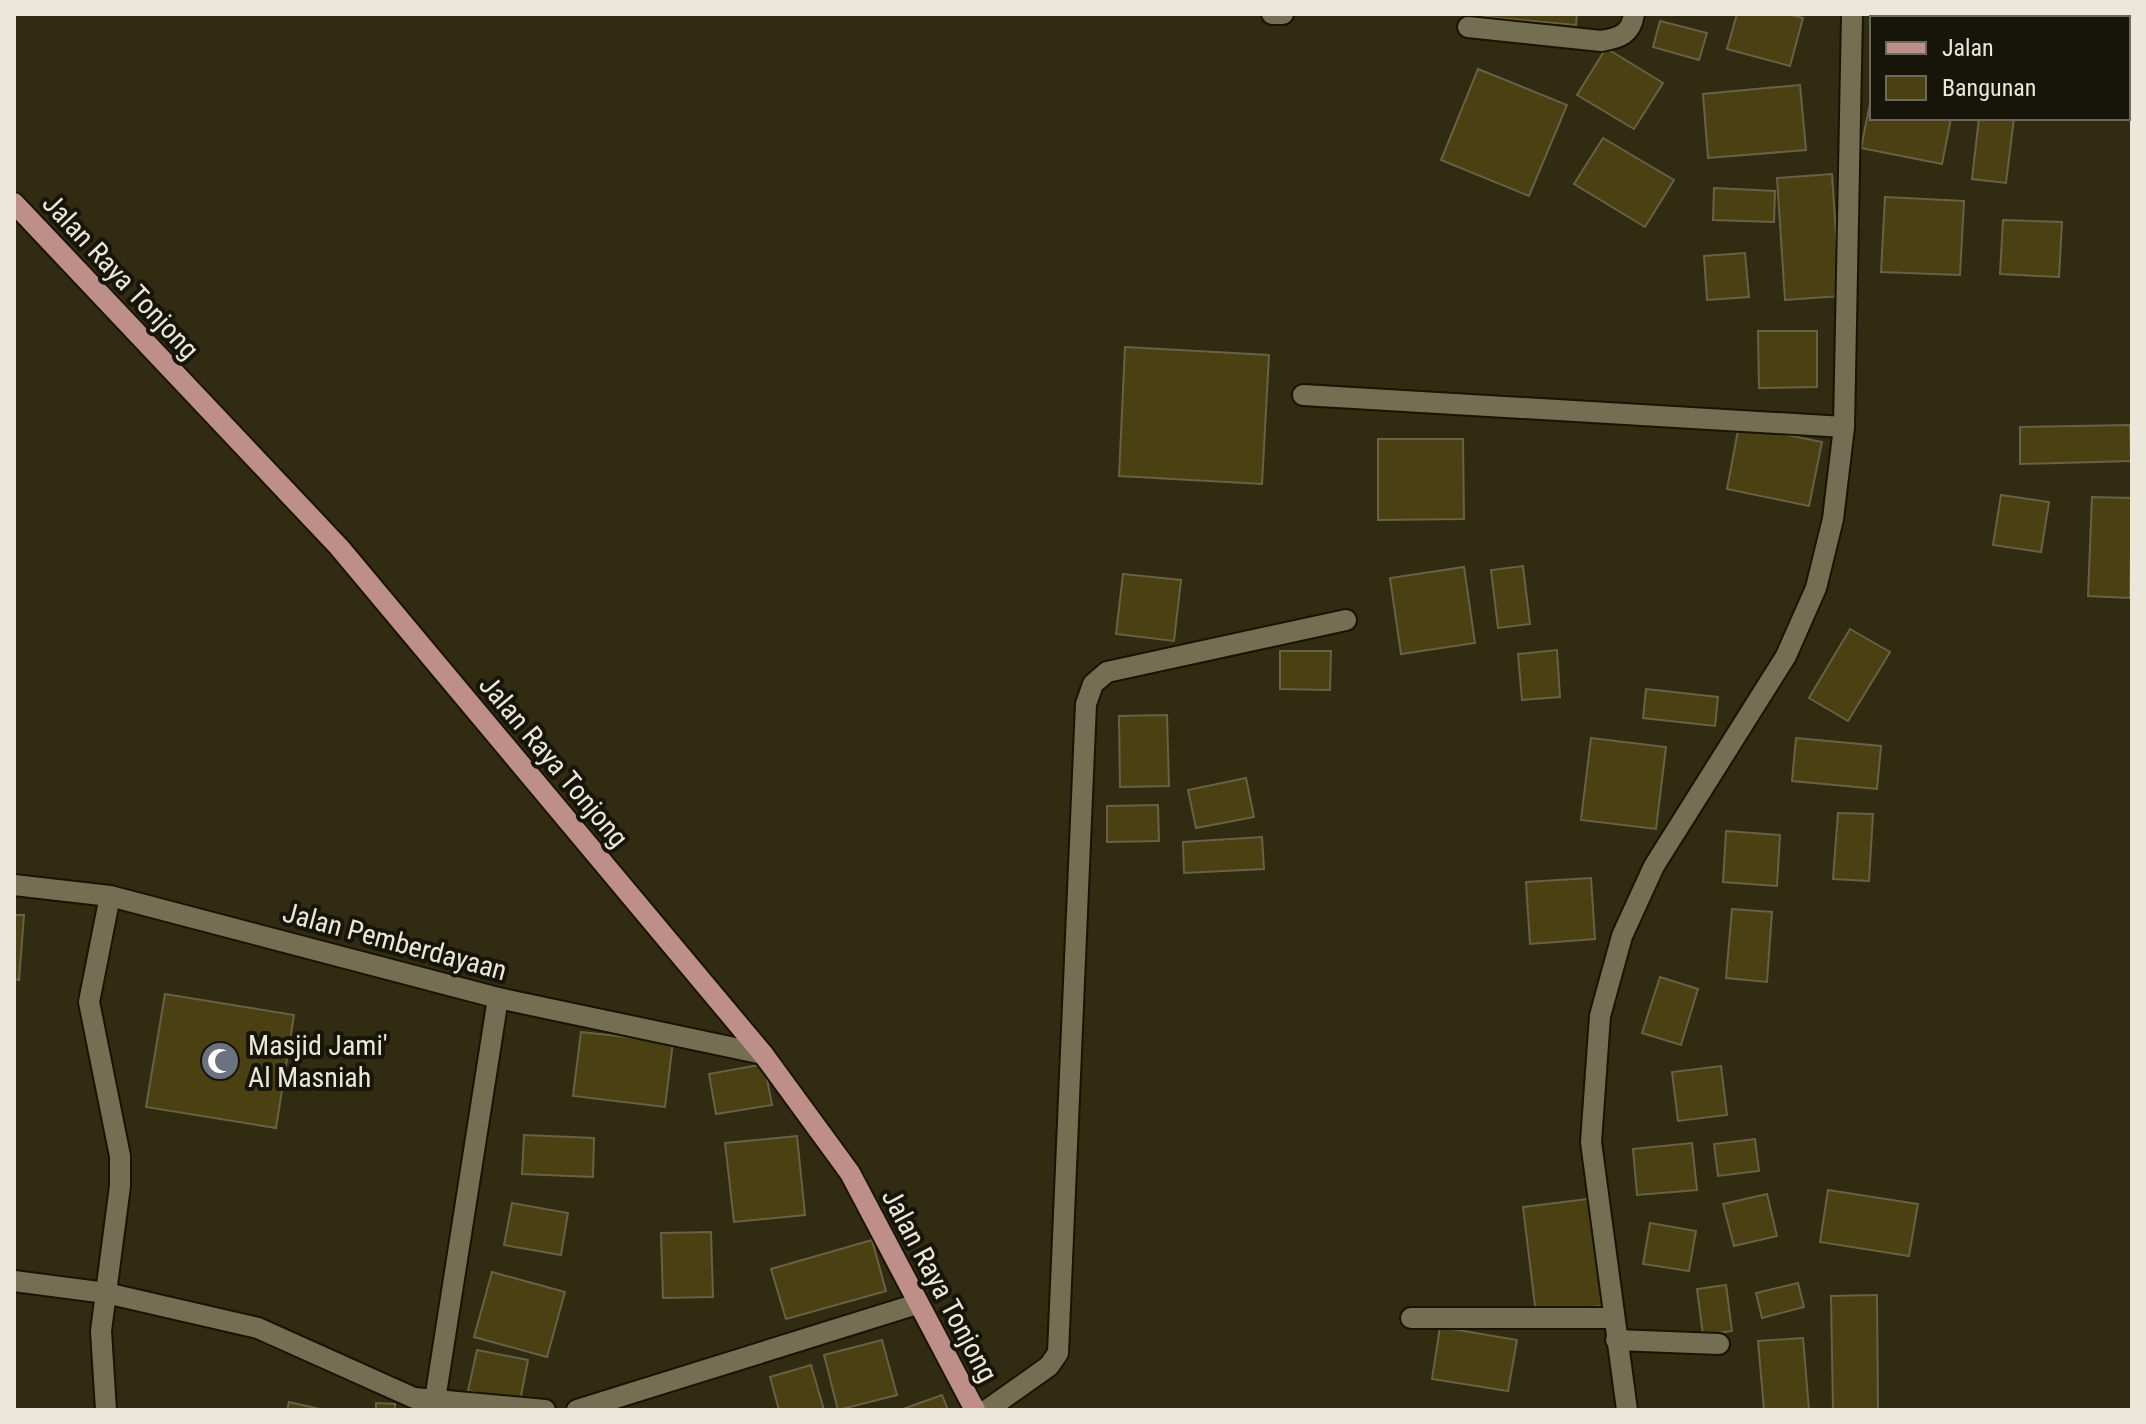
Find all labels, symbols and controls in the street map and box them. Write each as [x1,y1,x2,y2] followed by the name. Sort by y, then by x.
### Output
[1870,16,2130,120] legend
[1942,34,1994,62] text: Jalan
[1942,74,2036,102] text: Bangunan
[36,187,206,366] street label: Jalan Raya Tonjong
[472,669,635,854] street label: Jalan Raya Tonjong
[279,896,510,987] street label: Jalan Pemberdayaan
[248,1029,388,1094] place label: Masjid Jami' Al Masniah
[199,1040,241,1082] mosque icon: Masjid Jami' Al Masniah
[875,1183,1004,1388] street label: Jalan Raya Tonjong

